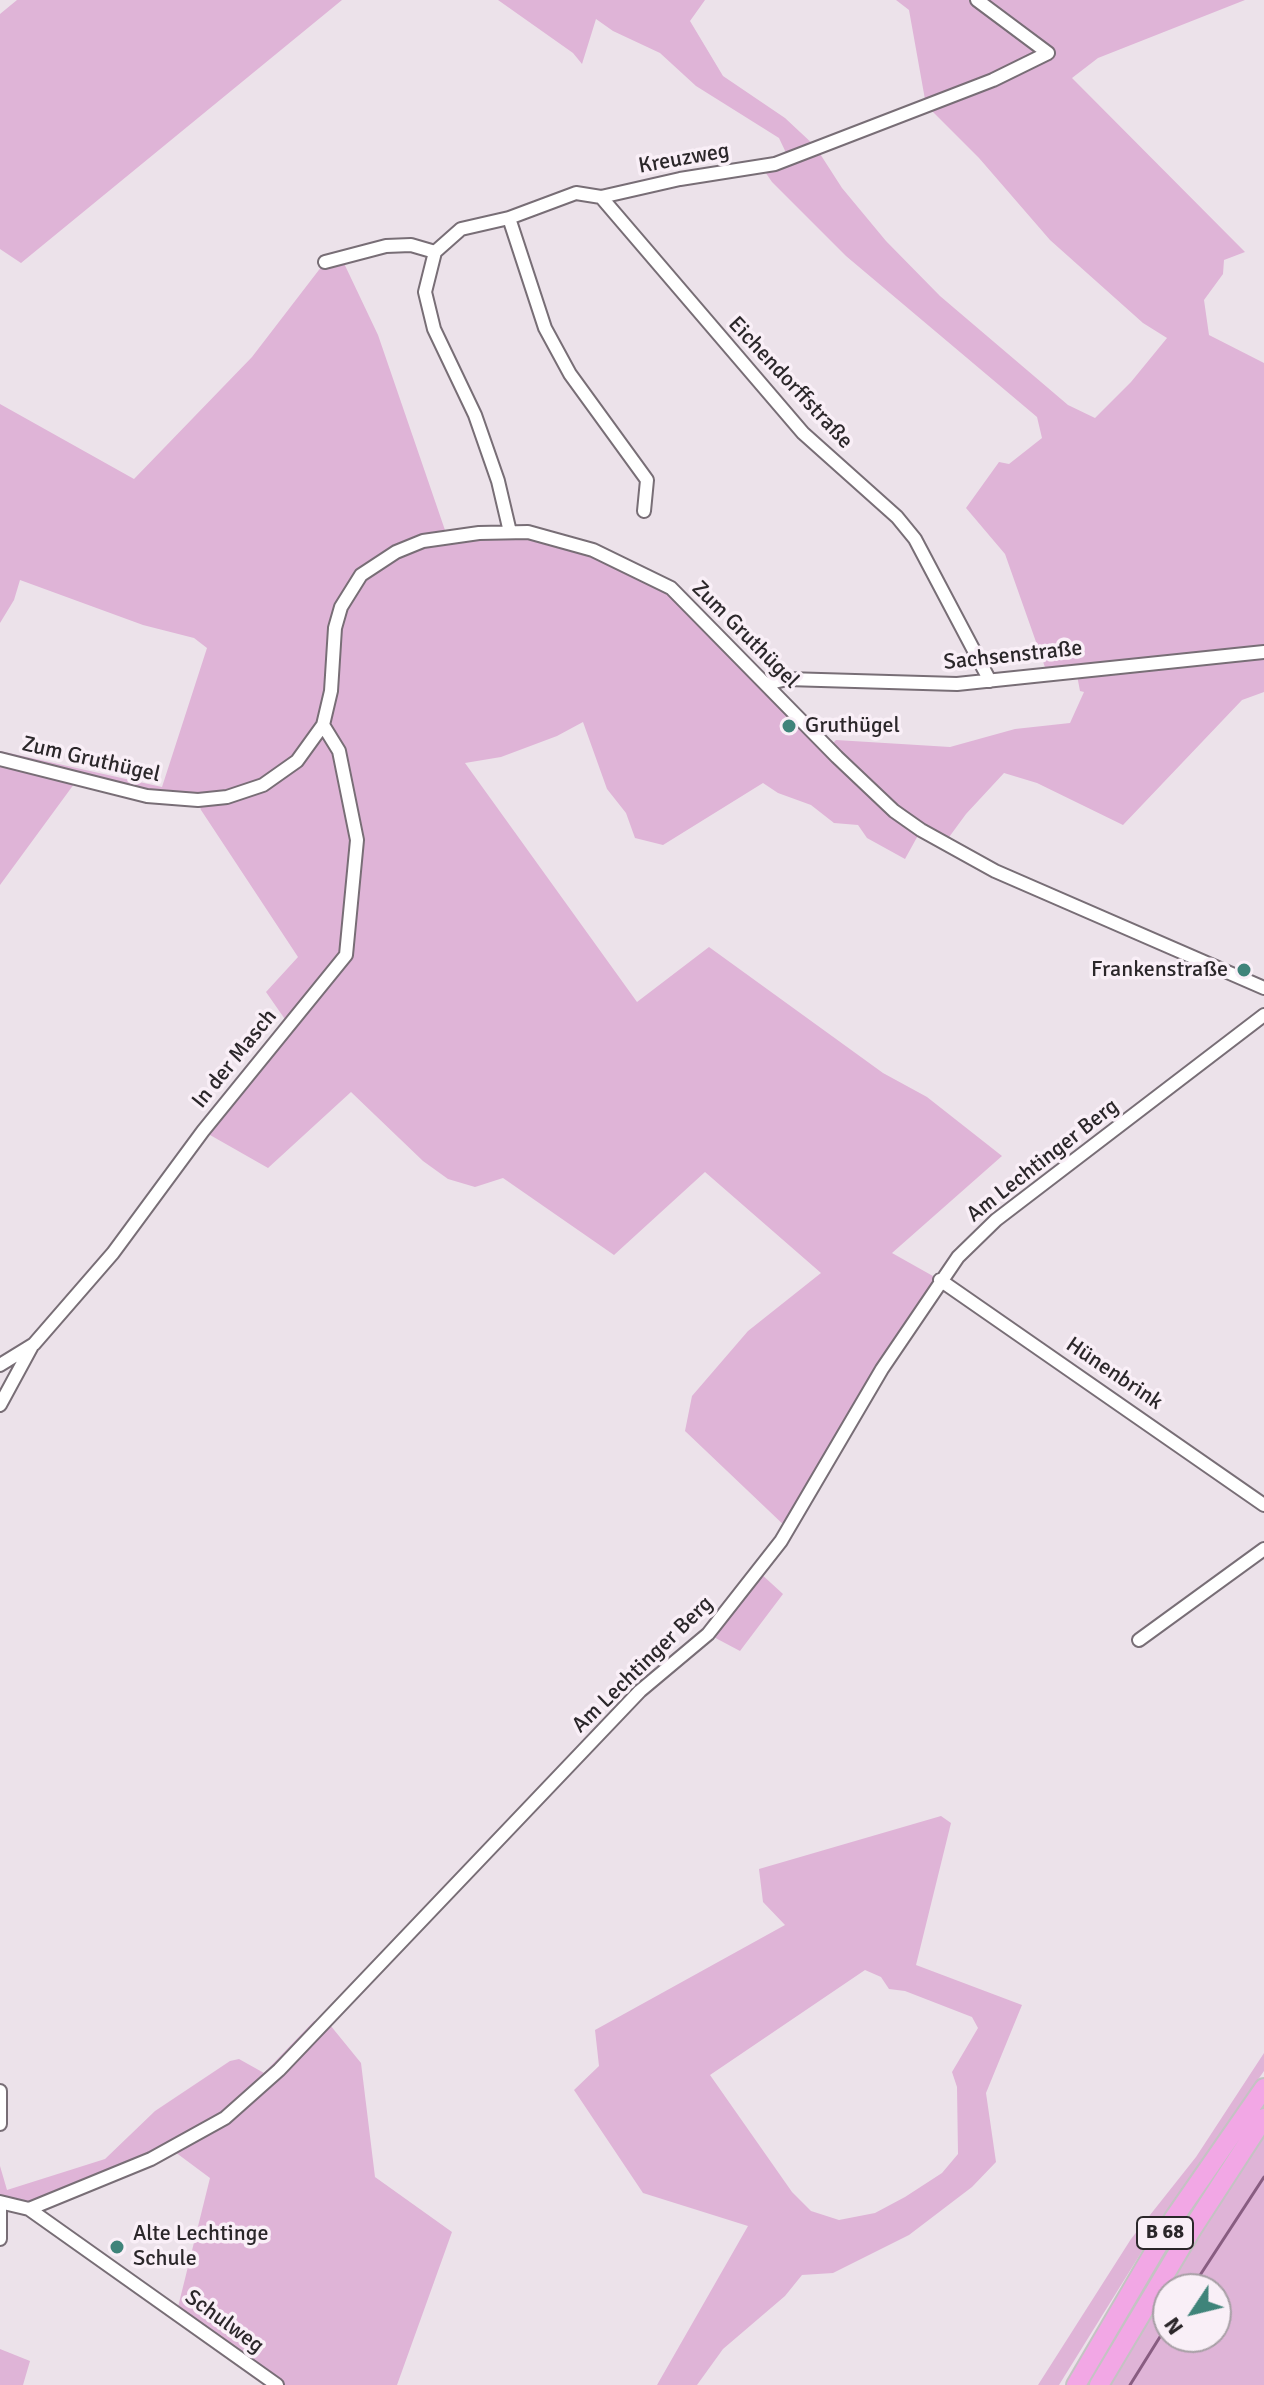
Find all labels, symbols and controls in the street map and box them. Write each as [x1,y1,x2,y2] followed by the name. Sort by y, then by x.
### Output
[636,138,732,180] street label: Kreuzweg
[722,311,858,455] street label: Eichendorffstraße
[686,576,804,694] street label: Zum Gruthügel
[942,636,1084,676] street label: Sachsenstraße
[805,713,900,739] place label: Gruthügel
[780,717,798,735] marker: Gruthügel
[19,731,163,789] street label: Zum Gruthügel
[1091,957,1228,983] place label: Frankenstraße
[1235,961,1253,979] marker: Frankenstraße
[187,1004,283,1114] street label: In der Masch
[962,1094,1124,1228] street label: Am Lechtinger Berg
[1061,1332,1167,1416] street label: Hünenbrink
[567,1591,719,1739] street label: Am Lechtinger Berg
[1137,2217,1193,2249] road number: B 68
[133,2221,268,2272] place label: Alte Lechtinge Schule
[108,2238,126,2256] marker: Alte Lechtinge Schule
[1152,2273,1232,2353] north arrow
[179,2285,269,2359] street label: Schulweg
[1158,2312,1189,2340] text: N

